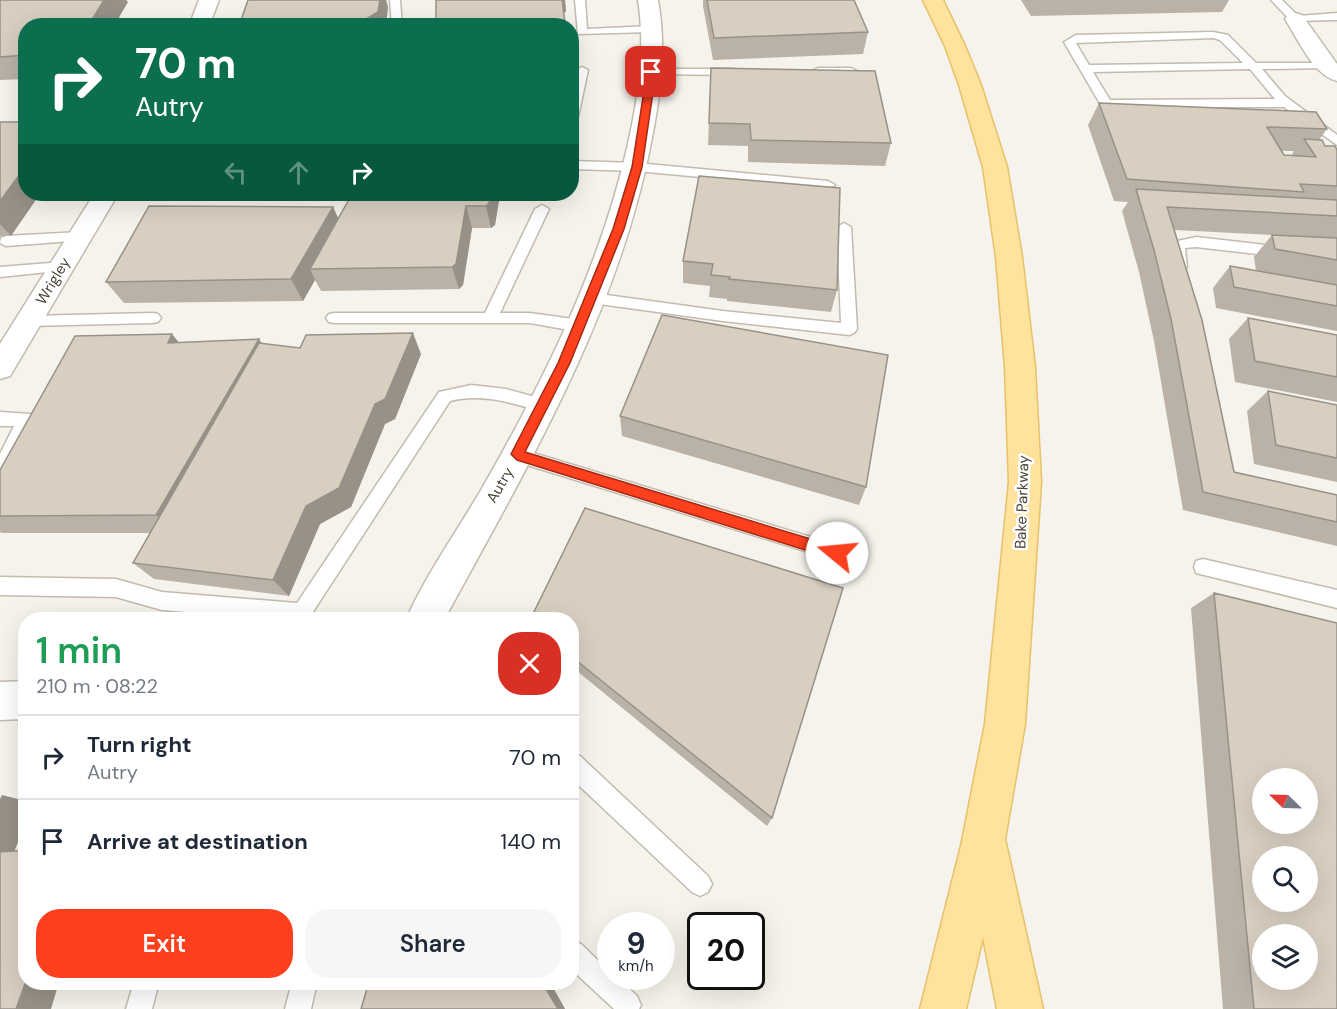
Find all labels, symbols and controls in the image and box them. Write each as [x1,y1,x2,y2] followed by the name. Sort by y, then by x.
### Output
[135,36,236,91] text: 70 m
[36,42,114,120] icon: right
[625,46,676,97] pin
[634,55,667,88] icon: arrive
[135,89,204,124] text: Autry
[219,156,252,189] icon: left
[282,156,315,189] icon: ahead
[345,156,378,189] icon: right
[31,253,75,308] street label: Wrigley
[1010,454,1034,549] street label: Bake Parkway
[482,463,519,507] street label: Autry
[805,521,869,585] position arrow
[36,627,122,674] text: 1 min
[498,632,561,695] button: close
[36,673,158,699] text: 210 m · 08:22
[87,730,192,759] text: Turn right
[36,741,69,774] icon: right
[509,743,561,772] text: 70 m
[87,759,138,785] text: Autry
[1252,768,1318,834] north arrow
[1252,768,1318,990] map controls
[36,825,69,858] icon: arrive
[87,827,308,856] text: Arrive at destination
[500,827,561,856] text: 140 m
[1252,846,1318,912] button: search
[36,909,293,978] button: Exit
[305,909,561,978] button: Share
[687,912,765,990] speed limit sign: 20
[626,924,646,963] text: 9
[1252,924,1318,990] button: layers
[618,956,654,976] text: km/h

